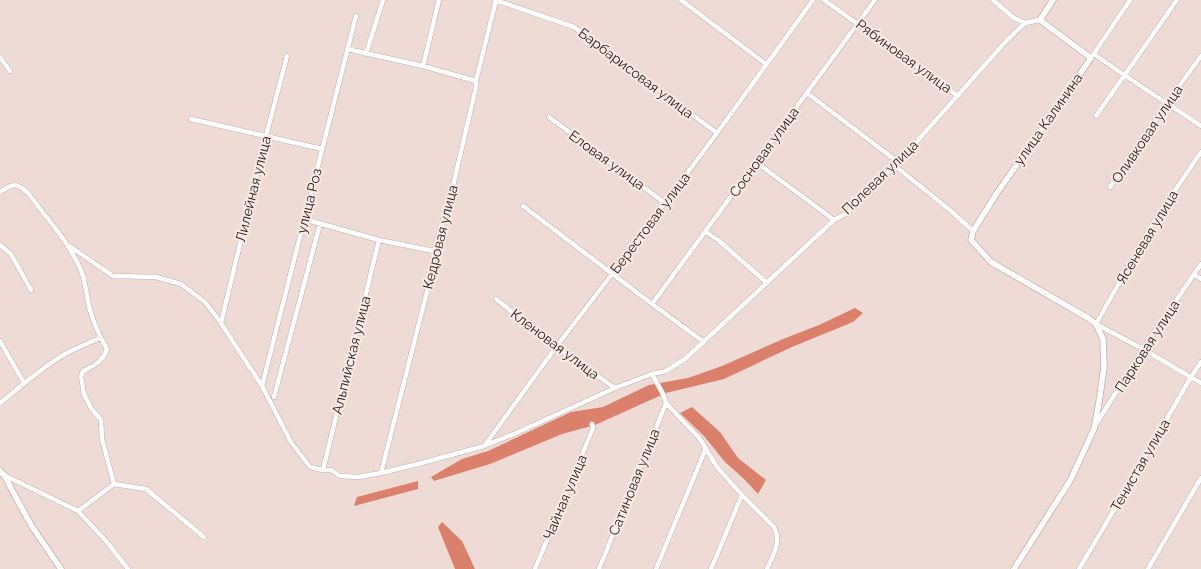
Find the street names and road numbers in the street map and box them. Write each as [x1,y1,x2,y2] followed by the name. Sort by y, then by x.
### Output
[853,16,955,96] street label: Рябиновая улица
[575,25,697,121] street label: Барбарисовая улица
[1010,70,1086,168] street label: улица Калинина
[1108,82,1186,186] street label: Оливковая улица
[726,104,802,200] street label: Сосновая улица
[566,127,648,193] street label: Еловая улица
[232,134,274,244] street label: Лилейная улица
[839,137,921,217] street label: Полевая улица
[293,167,325,235] street label: улица Роз
[607,169,693,277] street label: Берестовая улица
[419,183,461,291] street label: Кедровая улица
[1113,187,1181,287] street label: Ясеневая улица
[329,294,373,416] street label: Альпийская улица
[1111,297,1183,395] street label: Парковая улица
[508,305,602,383] street label: Кленовая улица
[1107,416,1173,514] street label: Тенистая улица
[605,426,663,538] street label: Сатиновая улица
[540,452,590,542] street label: Чайная улица

